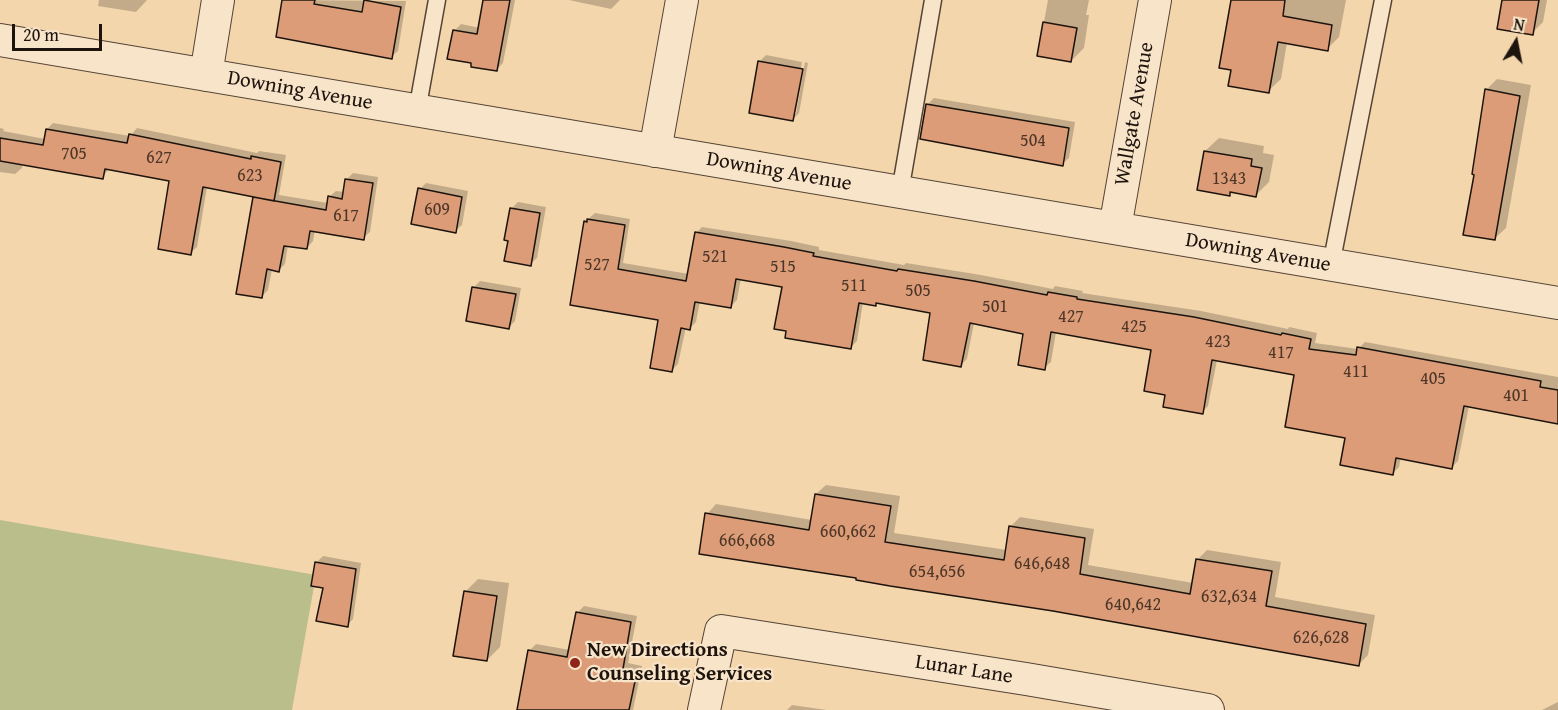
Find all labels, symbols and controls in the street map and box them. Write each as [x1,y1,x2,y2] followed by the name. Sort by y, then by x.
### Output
[15,12,105,50] scale bar
[1486,12,1546,72] north arrow
[1512,12,1526,37] text: N
[23,21,59,48] text: 20 m
[1110,40,1160,188] street label: Wallgate Avenue
[225,66,375,116] street label: Downing Avenue
[1020,130,1046,152] house number: 504
[61,143,87,165] house number: 705
[146,147,172,169] house number: 627
[704,147,854,197] street label: Downing Avenue
[237,165,263,187] house number: 623
[1212,168,1246,190] house number: 1343
[424,199,450,221] house number: 609
[333,205,359,227] house number: 617
[1183,228,1333,278] street label: Downing Avenue
[702,246,728,268] house number: 521
[584,254,610,276] house number: 527
[770,256,796,278] house number: 515
[841,275,867,297] house number: 511
[905,280,931,302] house number: 505
[982,296,1008,318] house number: 501
[1058,306,1084,328] house number: 427
[1121,316,1147,338] house number: 425
[1205,331,1231,353] house number: 423
[1268,342,1294,364] house number: 417
[1343,361,1369,383] house number: 411
[1420,368,1446,390] house number: 405
[1503,385,1529,407] house number: 401
[820,521,876,543] house number: 660,662
[719,530,775,552] house number: 666,668
[1014,553,1070,575] house number: 646,648
[909,561,965,583] house number: 654,656
[1201,586,1257,608] house number: 632,634
[1105,594,1161,616] house number: 640,642
[1293,627,1349,649] house number: 626,628
[587,638,772,688] place label: New Directions Counseling Services
[913,650,1015,690] street label: Lunar Lane
[568,656,582,670] marker: New Directions Counseling Services

